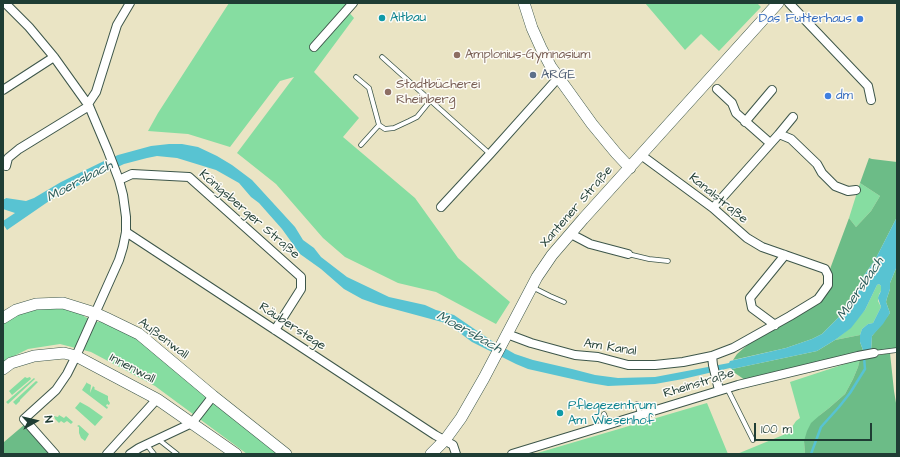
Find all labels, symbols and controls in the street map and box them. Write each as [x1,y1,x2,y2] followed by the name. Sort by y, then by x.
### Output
[390,10,426,26] place label: Altbau
[759,11,852,27] place label: Das Futterhaus
[377,13,387,23] marker: Altbau
[855,14,865,24] marker: Das Futterhaus
[465,47,590,63] place label: Amplonius-Gymnasium
[452,50,462,60] marker: Amplonius-Gymnasium
[541,67,575,83] place label: ARGE
[528,70,538,80] marker: ARGE
[396,77,480,108] place label: Stadtbücherei Rheinberg
[383,87,393,97] marker: Stadtbücherei Rheinberg
[836,88,853,104] place label: dm
[823,91,833,101] marker: dm
[44,158,116,206] water label: Moersbach
[537,163,617,251] street label: Xantener Straße
[196,167,302,263] street label: Königsberger Straße
[685,170,751,228] street label: Kanalstraße
[834,254,888,324] water label: Moersbach
[256,300,328,354] street label: Räuberstege
[433,308,505,358] water label: Moersbach
[135,315,191,363] street label: Außenwall
[582,336,638,360] street label: Am Kanal
[106,350,158,388] street label: Innenwall
[662,366,736,402] street label: Rheinstraße
[568,398,656,429] place label: Pflegezentrum Am Wiesenhof
[16,401,56,441] north arrow
[555,408,565,418] marker: Pflegezentrum Am Wiesenhof
[40,415,56,424] text: N
[756,415,874,441] scale bar
[761,421,792,438] text: 100 m

